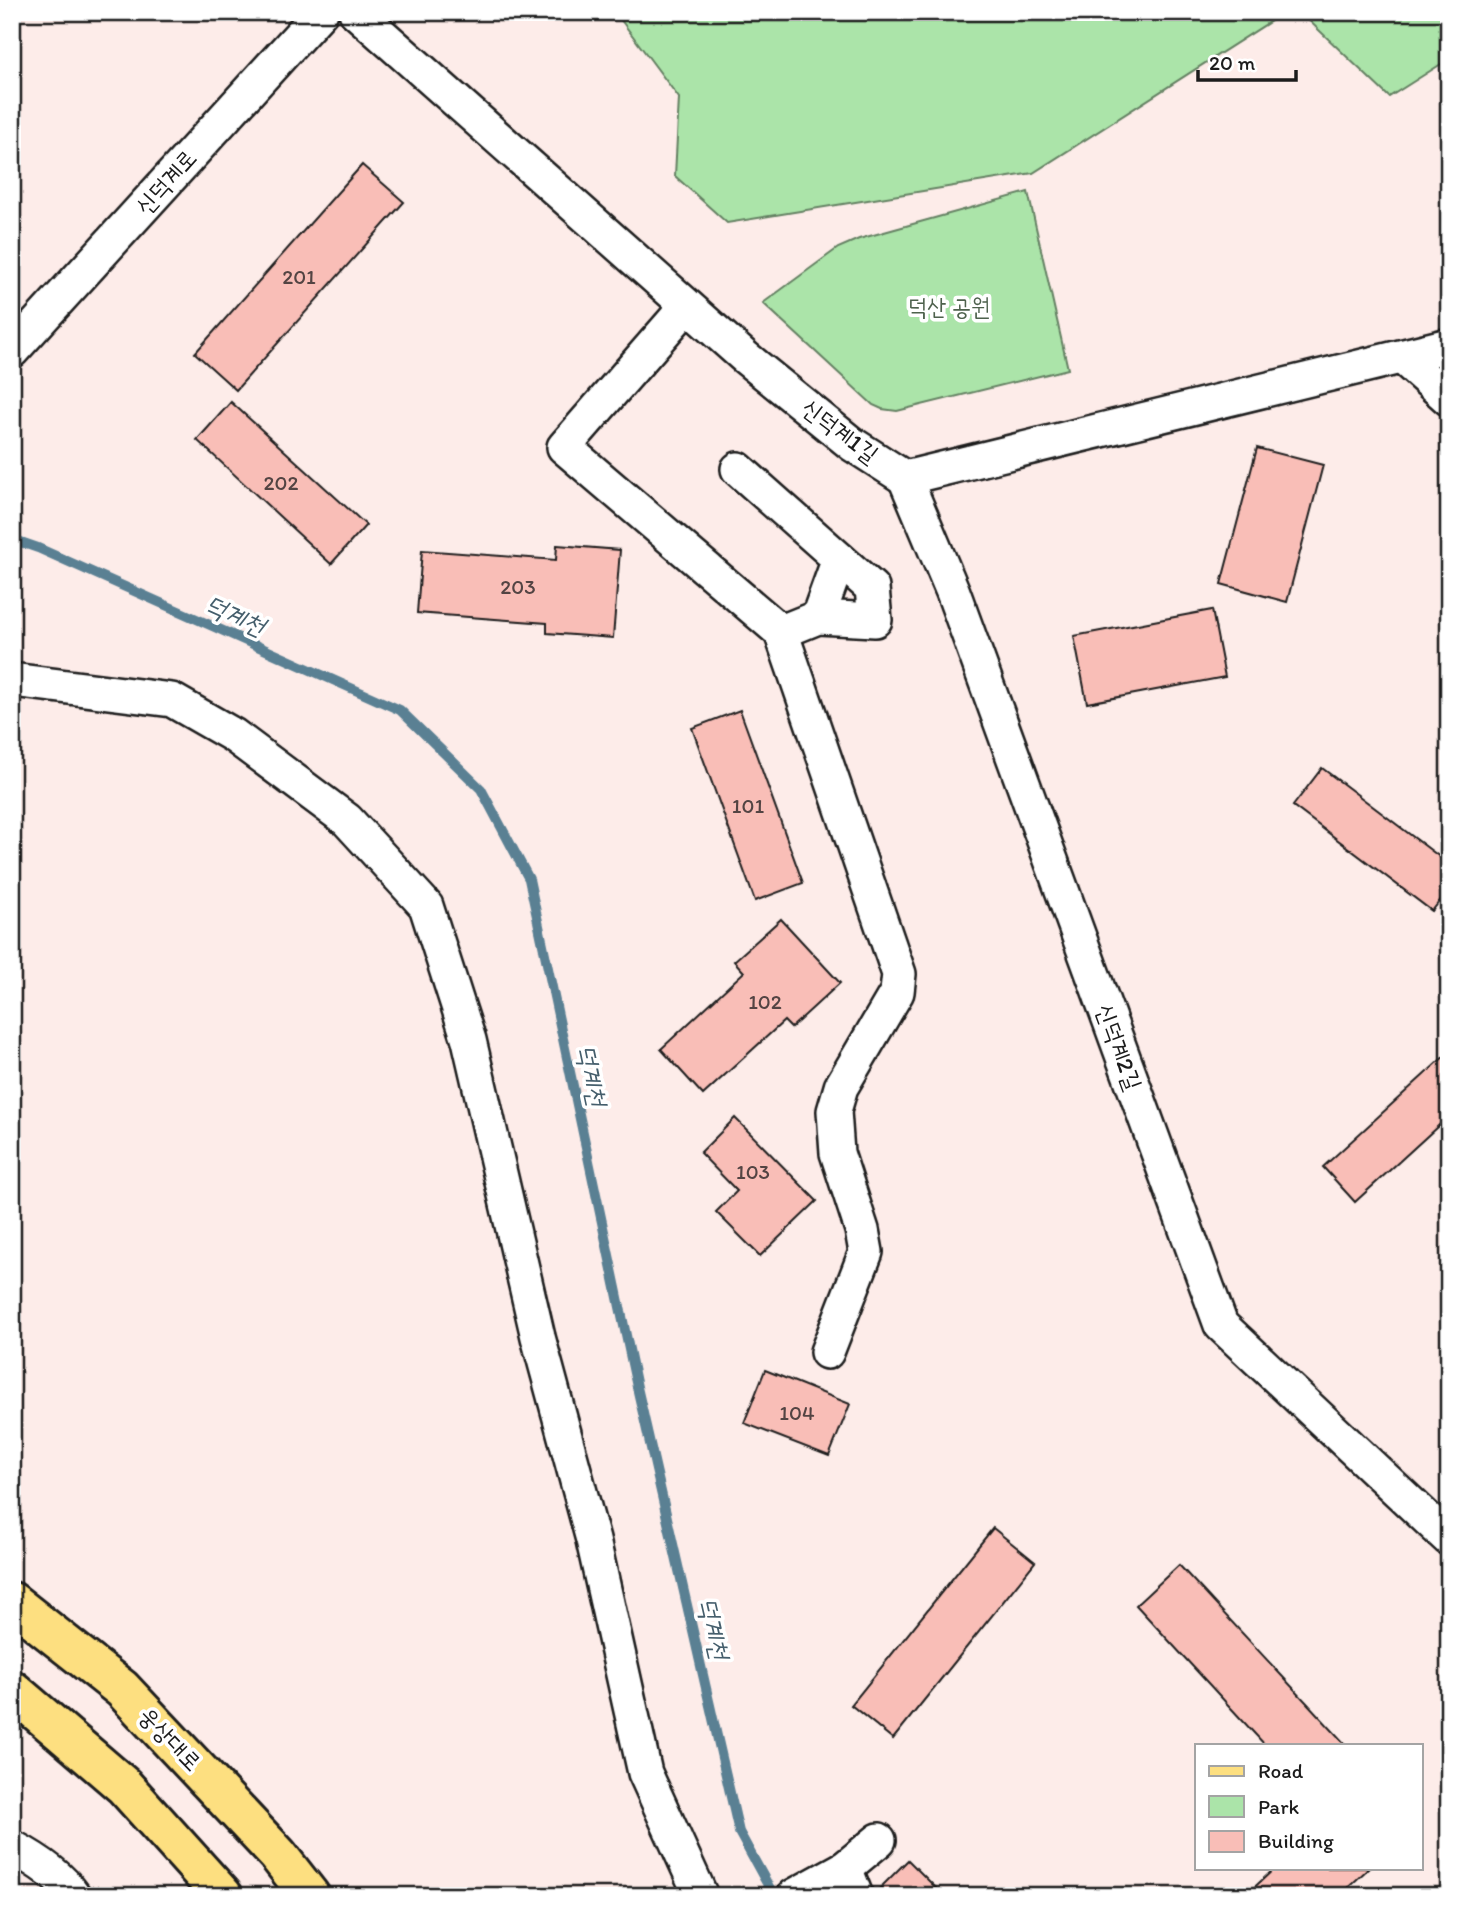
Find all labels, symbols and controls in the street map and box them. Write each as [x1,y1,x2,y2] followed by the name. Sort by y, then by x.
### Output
[1198,38,1296,82] scale bar
[1209,50,1256,75] text: 20 m
[129,143,202,220] street label: 신덕계로
[282,264,316,289] house number: 201
[908,292,990,321] park label: 덕산 공원
[796,392,884,469] street label: 신덕계1길
[263,470,299,495] house number: 202
[500,574,536,599] house number: 203
[200,588,273,644] water label: 덕계천
[732,793,764,818] house number: 101
[748,989,782,1014] house number: 102
[1090,1000,1148,1094] street label: 신덕계2길
[570,1041,615,1112] water label: 덕계천
[736,1159,770,1184] house number: 103
[779,1400,815,1425] house number: 104
[691,1594,737,1665] water label: 덕계천
[133,1701,208,1777] street label: 웅상대로
[1195,1744,1422,1870] legend
[1258,1758,1304,1783] text: Road
[1258,1794,1300,1819] text: Park
[1258,1828,1334,1853] text: Building

